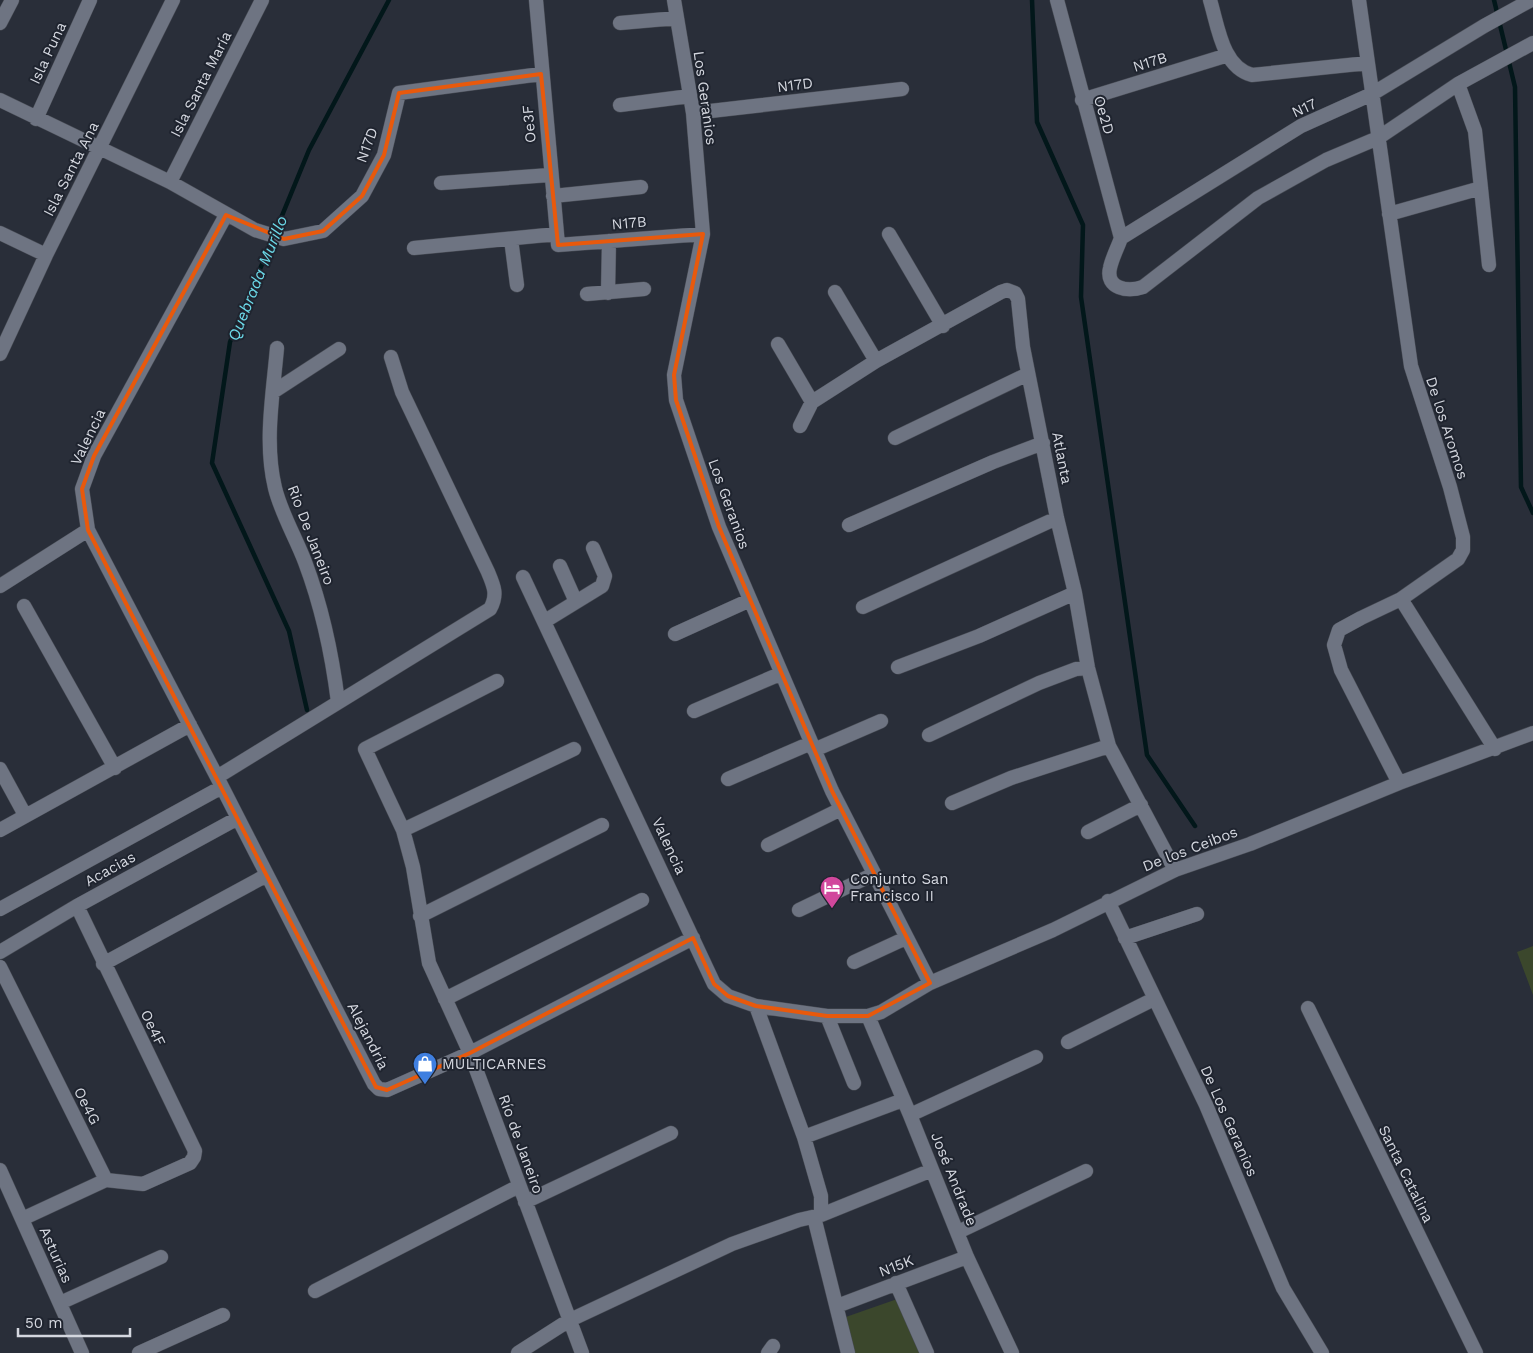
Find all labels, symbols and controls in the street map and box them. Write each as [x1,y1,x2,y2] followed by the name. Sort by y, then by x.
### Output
[26,19,70,87] street label: Isla Puna
[167,28,236,140] street label: Isla Santa María
[1131,48,1169,76] street label: N17B
[689,50,721,146] street label: Los Geranios
[776,74,814,96] street label: N17D
[1090,94,1118,136] street label: Oe2D
[1289,95,1319,121] street label: N17
[518,104,540,144] street label: Oe3F
[39,118,103,219] street label: Isla Santa Ana
[352,125,382,165] street label: N17D
[224,213,291,344] water label: Quebrada Murillo
[611,213,647,233] street label: N17B
[1422,375,1472,482] street label: De los Aromos
[67,405,110,468] street label: Valencia
[1048,430,1076,486] street label: Atlanta
[704,456,754,552] street label: Los Geranios
[284,482,338,588] street label: Rio De Janeiro
[648,815,690,878] street label: Valencia
[1140,823,1240,875] street label: De los Ceibos
[81,848,139,890] street label: Acacias
[850,870,949,905] place label: Conjunto San Francisco II
[819,875,845,909] hotel icon: Conjunto San Francisco II
[343,999,393,1073] street label: Alejandría
[137,1007,169,1049] street label: Oe4F
[412,1051,438,1085] shop icon: MULTICARNES
[442,1055,546,1073] place label: MULTICARNES
[1196,1063,1262,1179] street label: De Los Geranios
[70,1084,104,1128] street label: Oe4G
[495,1092,547,1196] street label: Río de Janeiro
[1375,1122,1438,1226] street label: Santa Catalina
[927,1130,981,1228] street label: José Andrade
[36,1224,76,1286] street label: Asturias
[876,1251,916,1281] street label: N15K
[18,1306,130,1338] scale bar
[25,1314,62,1332] text: 50 m

